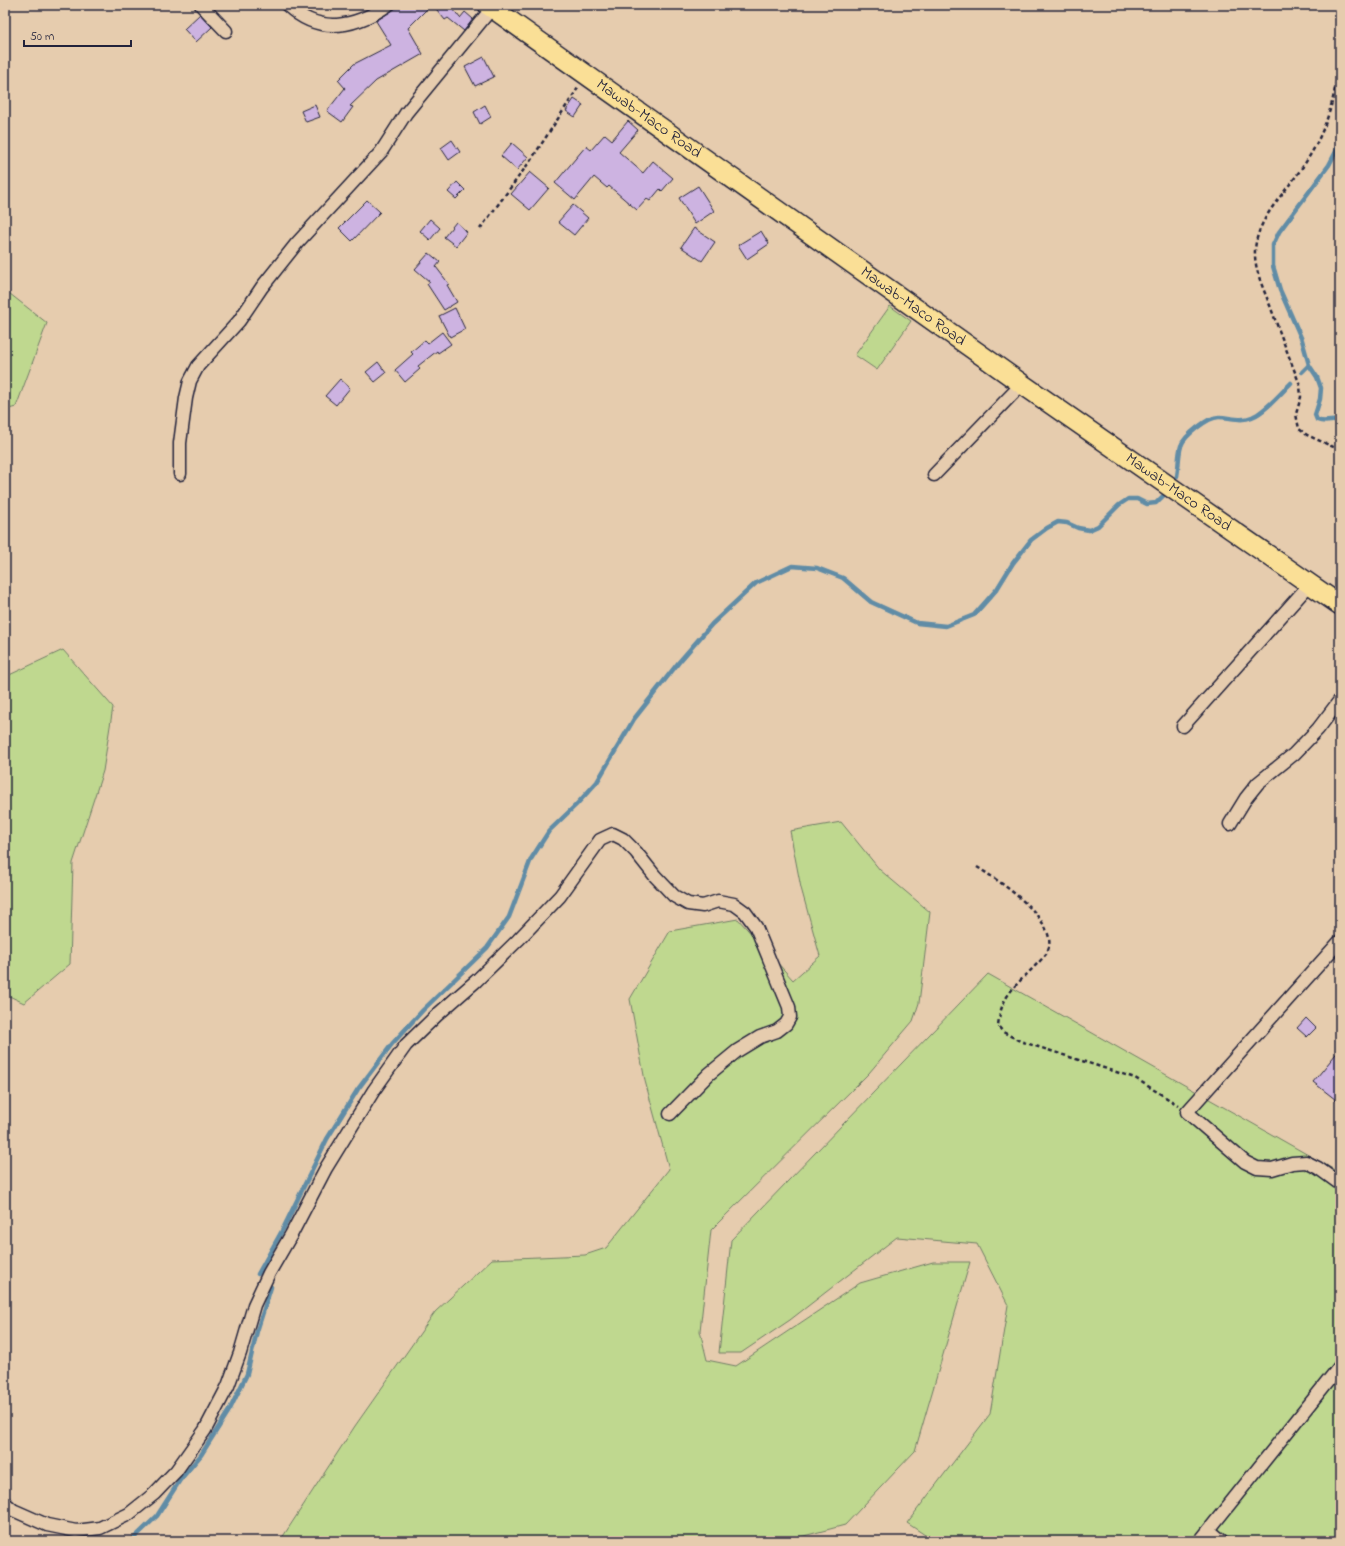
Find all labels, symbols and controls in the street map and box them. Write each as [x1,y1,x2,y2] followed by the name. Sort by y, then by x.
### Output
[24,22,131,48] scale bar
[30,28,54,46] text: 50 m
[591,73,706,165] street label: Mawab-Maco Road
[855,261,971,352] street label: Mawab-Maco Road
[1120,447,1236,538] street label: Mawab-Maco Road

